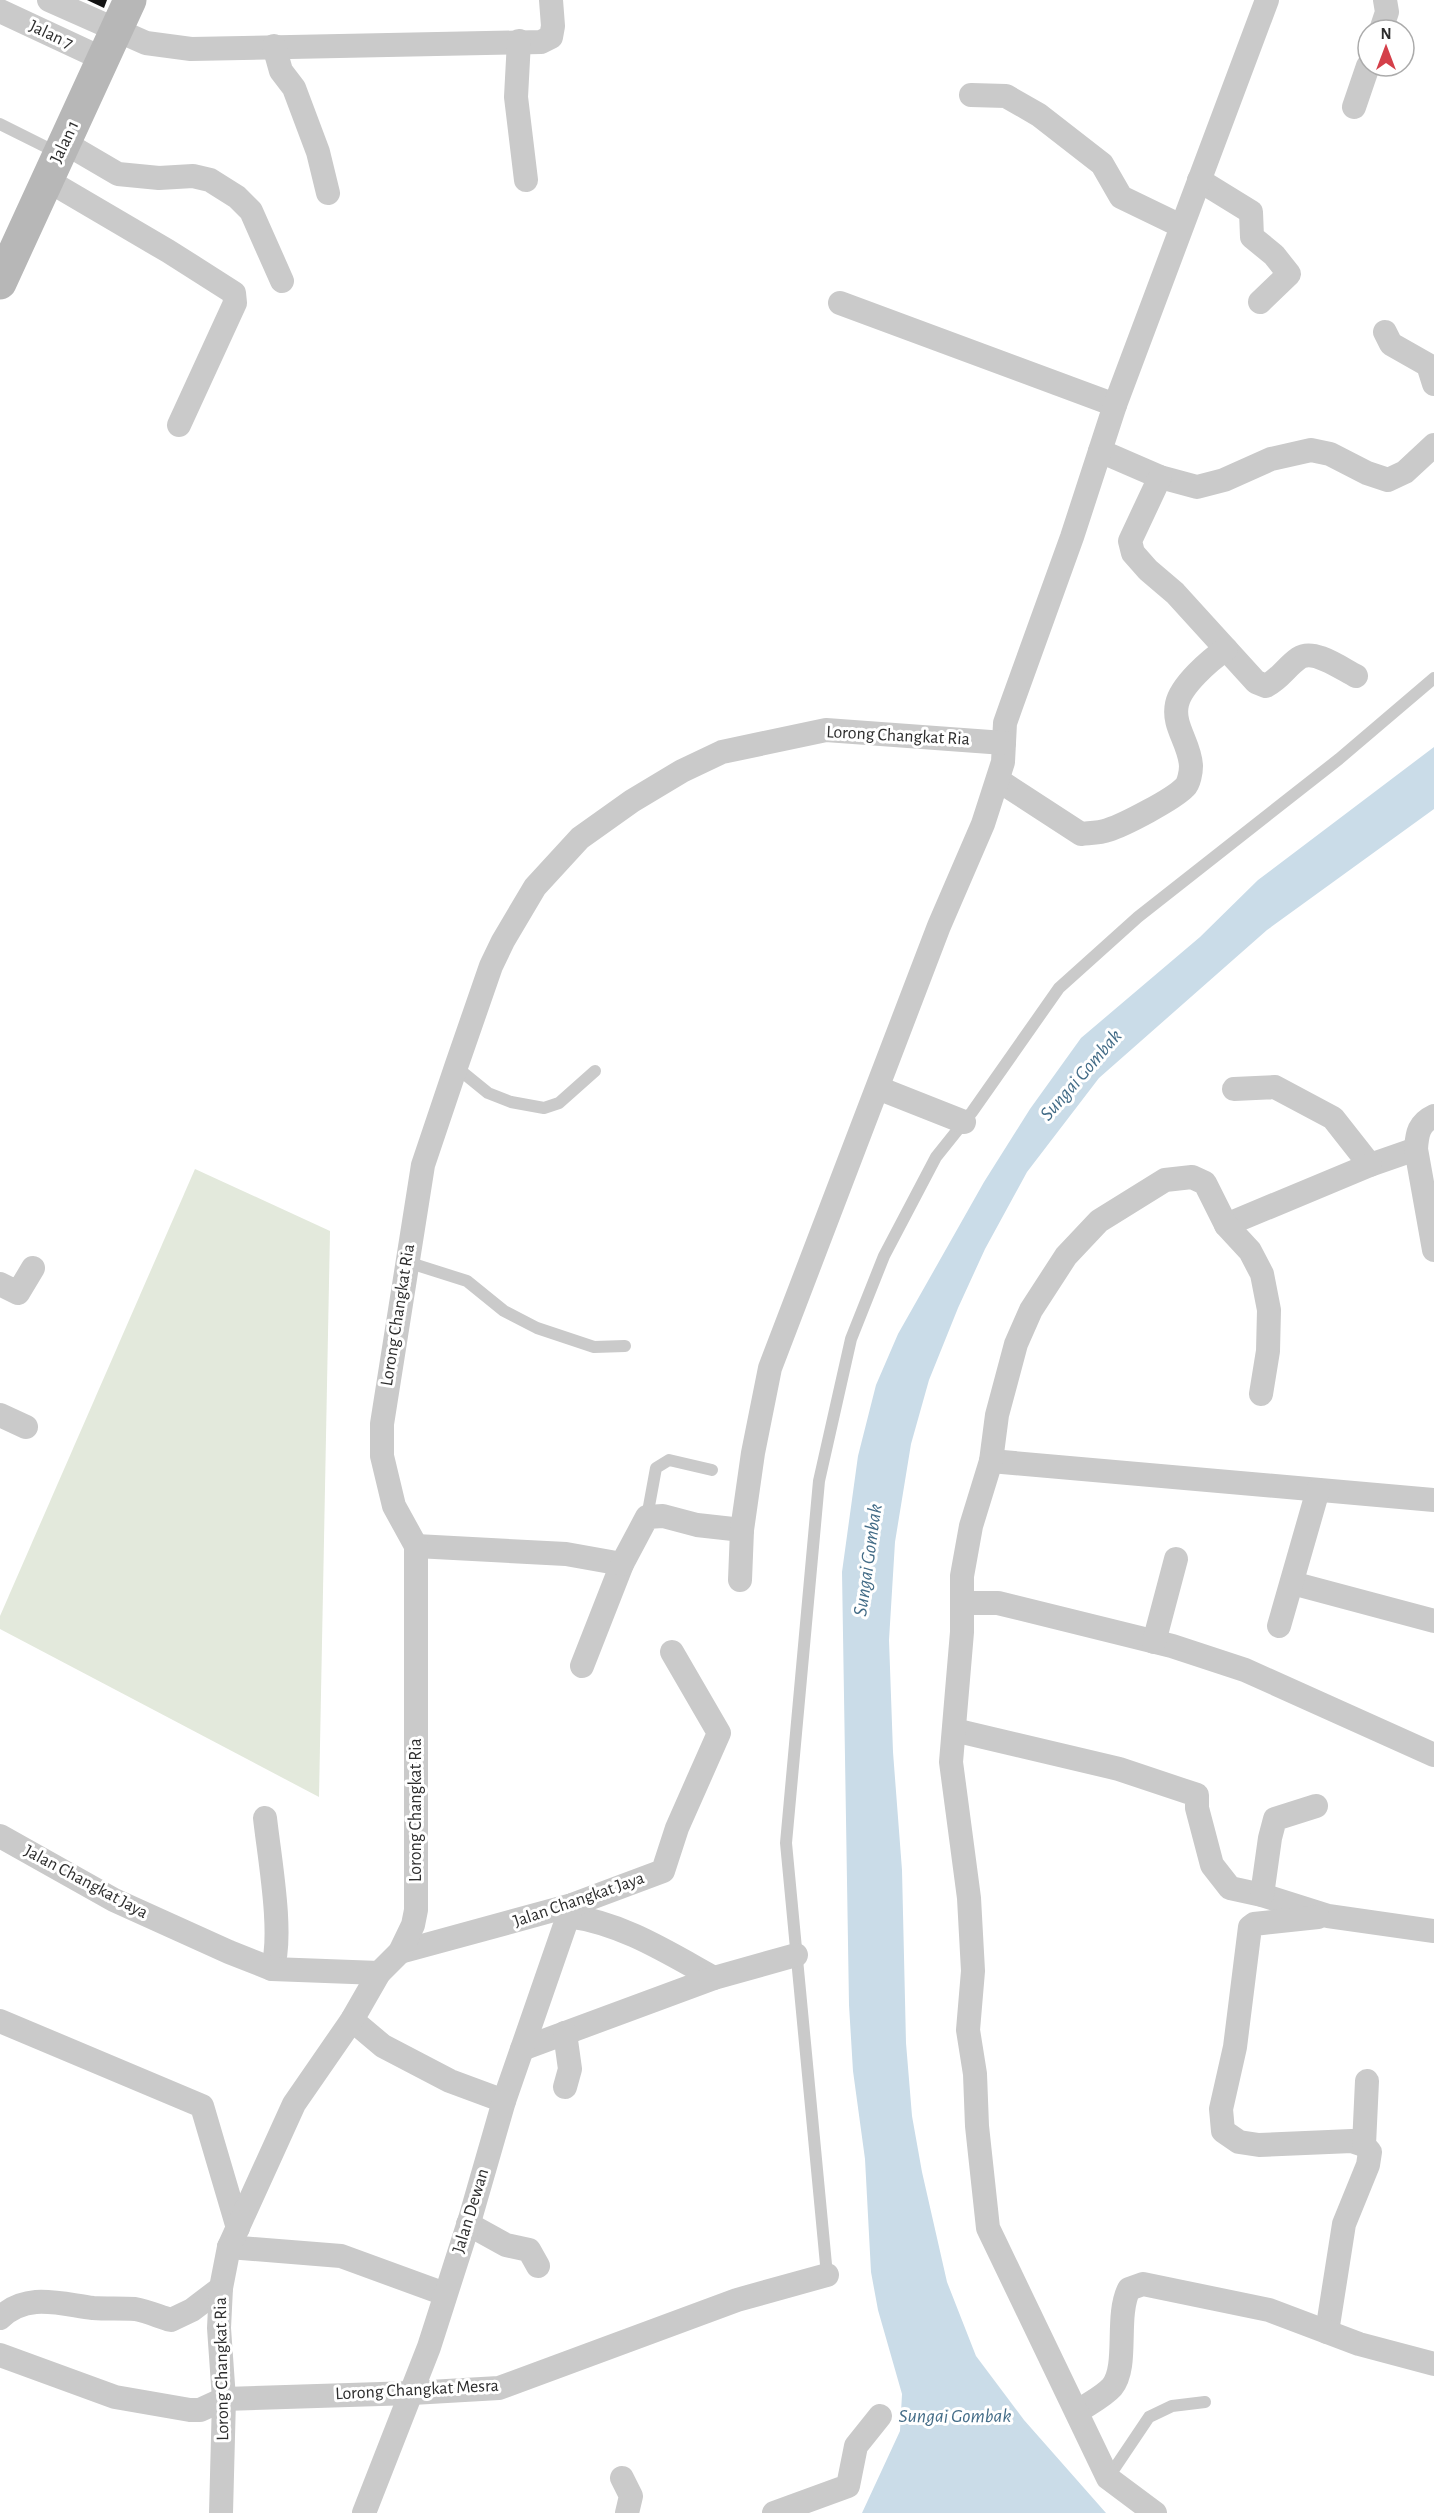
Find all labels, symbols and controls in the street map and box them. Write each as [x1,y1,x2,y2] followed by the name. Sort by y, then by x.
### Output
[26,17,76,53] street label: Jalan 7
[1356,18,1416,78] north arrow
[1380,26,1392,42] text: N
[47,118,83,166] street label: Jalan 1
[826,723,970,749] street label: Lorong Changkat Ria
[1036,1026,1126,1124] water label: Sungai Gombak
[378,1243,418,1387] street label: Lorong Changkat Ria
[850,1503,886,1617] water label: Sungai Gombak
[407,1738,425,1882] street label: Lorong Changkat Ria
[21,1842,151,1922] street label: Jalan Changkat Jaya
[511,1869,647,1931] street label: Jalan Changkat Jaya
[450,2166,492,2256] street label: Jalan Dewan
[212,2297,232,2441] street label: Lorong Changkat Ria
[335,2377,499,2403] street label: Lorong Changkat Mesra
[898,2406,1012,2426] water label: Sungai Gombak

